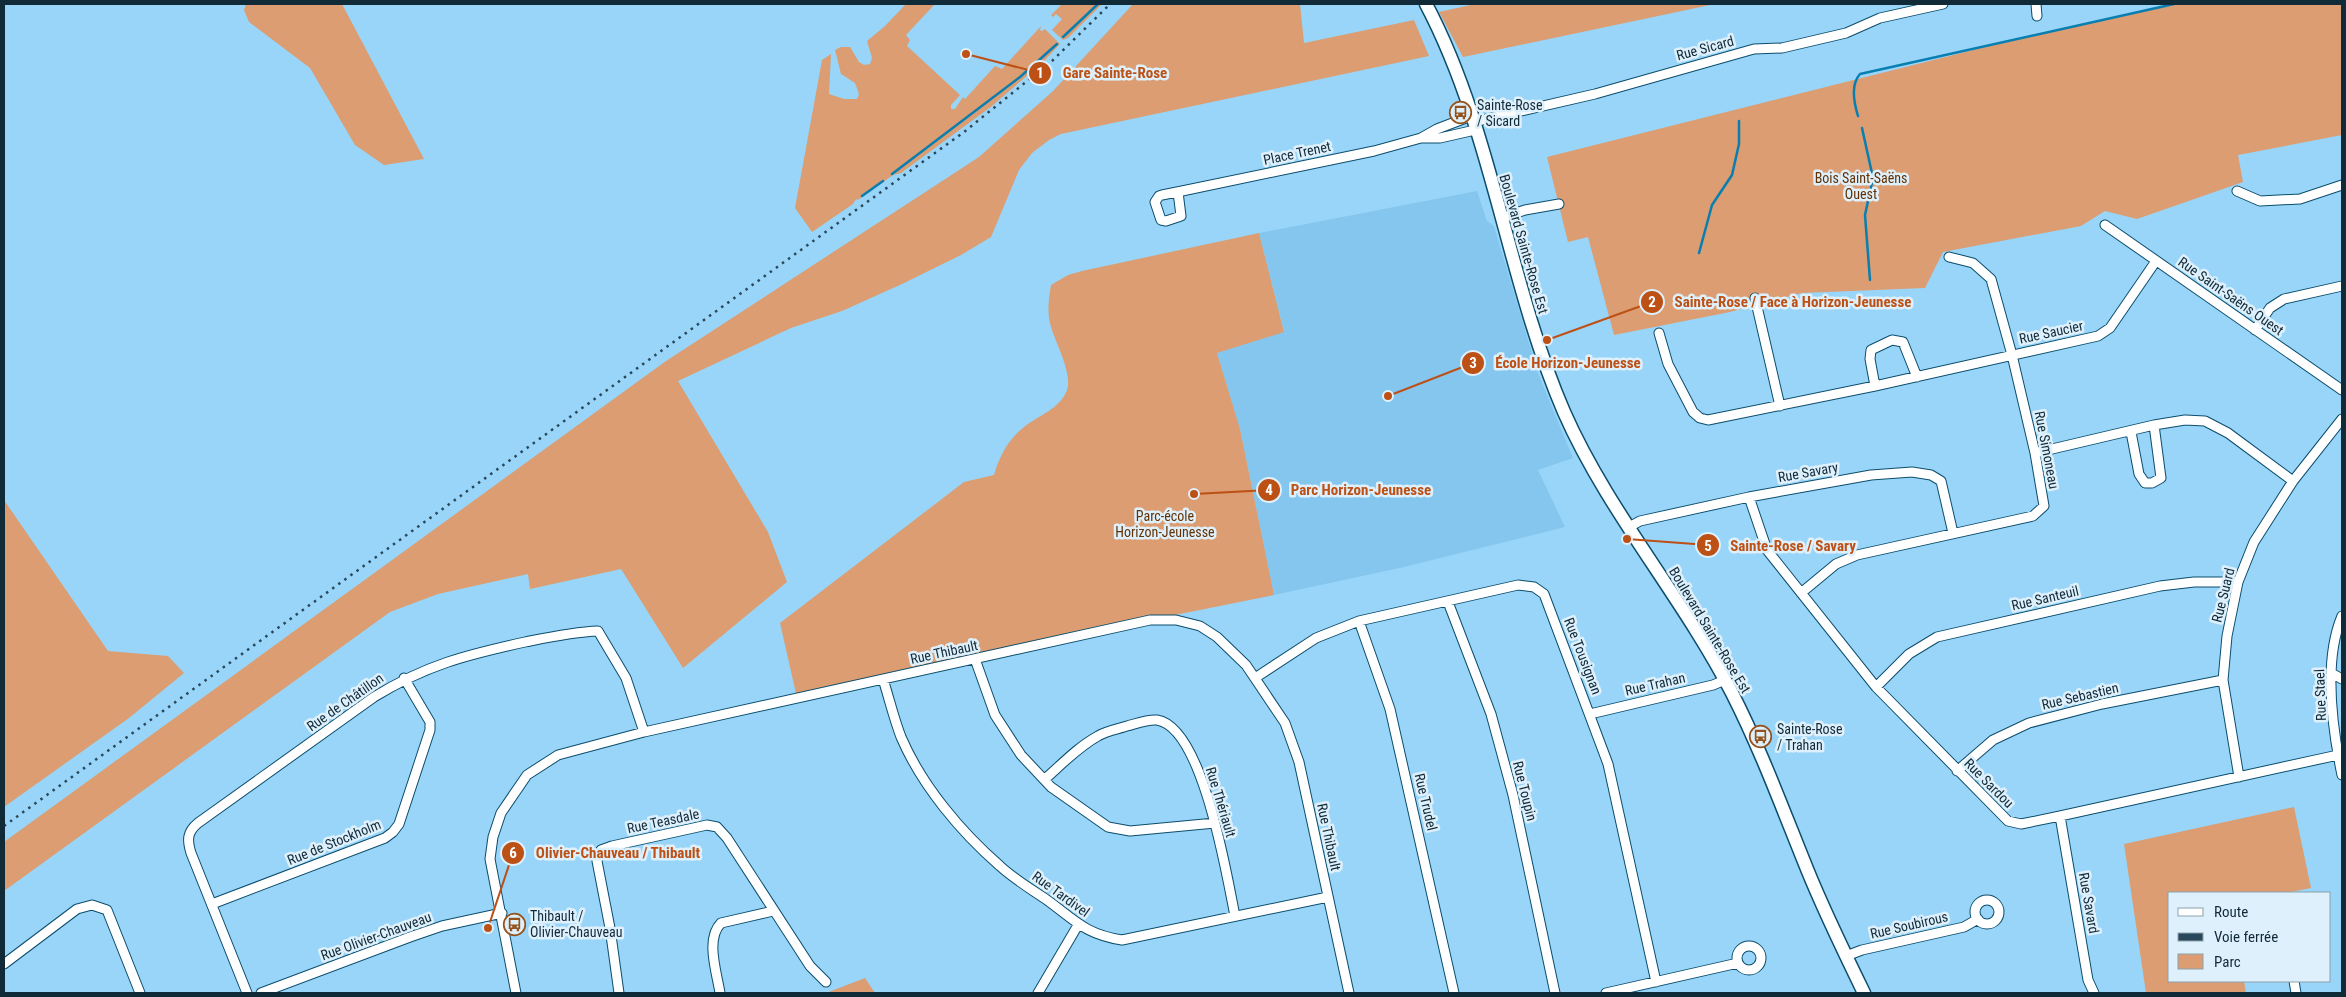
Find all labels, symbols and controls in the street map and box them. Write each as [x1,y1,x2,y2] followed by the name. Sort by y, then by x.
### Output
[1675,33,1735,63] street label: Rue Sicard
[1027,58,1177,88] callout: Gare Sainte-Rose
[1036,64,1044,82] text: 1
[1063,64,1167,82] text: Gare Sainte-Rose
[1477,97,1543,129] place label: Sainte-Rose / Sicard
[1449,101,1473,125] bus stop icon: Sainte-Rose / Sicard
[1262,138,1332,168] street label: Place Trenet
[1815,170,1907,202] park label: Bois Saint-Saëns Ouest
[1496,172,1552,316] street label: Boulevard Sainte-Rose Est
[2175,254,2287,338] street label: Rue Saint-Saëns Ouest
[1639,287,1921,317] callout: Sainte-Rose / Face à Horizon-Jeunesse
[1648,293,1656,311] text: 2
[1675,293,1911,311] text: Sainte-Rose / Face à Horizon-Jeunesse
[2017,317,2085,347] street label: Rue Saucier
[1461,348,1651,378] callout: École Horizon-Jeunesse
[1469,354,1477,372] text: 3
[1495,354,1641,372] text: École Horizon-Jeunesse
[2032,410,2062,490] street label: Rue Simoneau
[1777,459,1839,485] street label: Rue Savary
[1256,475,1441,505] callout: Parc Horizon-Jeunesse
[1265,481,1273,499] text: 4
[1291,481,1431,499] text: Parc Horizon-Jeunesse
[1115,508,1215,540] park label: Parc-école Horizon-Jeunesse
[1695,530,1866,560] callout: Sainte-Rose / Savary
[1704,537,1712,555] text: 5
[1730,537,1856,555] text: Sainte-Rose / Savary
[1666,564,1754,696] street label: Boulevard Sainte-Rose Est
[2208,566,2238,624] street label: Rue Suard
[2010,582,2080,614] street label: Rue Santeuil
[1561,615,1605,697] street label: Rue Tousignan
[909,637,979,667] street label: Rue Thibault
[1623,669,1687,699] street label: Rue Trahan
[2311,669,2329,721] street label: Rue Stael
[304,670,386,734] street label: Rue de Châtillon
[2040,679,2120,713] street label: Rue Sebastien
[1777,721,1843,753] place label: Sainte-Rose / Trahan
[1749,725,1773,749] bus stop icon: Sainte-Rose / Trahan
[1961,755,2017,811] street label: Rue Sardou
[1510,759,1540,823] street label: Rue Toupin
[1203,765,1239,839] street label: Rue Thériault
[1412,772,1440,832] street label: Rue Trudel
[1314,802,1344,872] street label: Rue Thibault
[625,805,701,836] street label: Rue Teasdale
[285,816,383,868] street label: Rue de Stockholm
[500,838,710,868] callout: Olivier-Chauveau / Thibault
[509,844,517,862] text: 6
[536,844,701,862] text: Olivier-Chauveau / Thibault
[1029,868,1093,920] street label: Rue Tardivel
[2076,871,2102,935] street label: Rue Savard
[2168,892,2331,982] legend
[2214,903,2248,921] text: Route
[530,908,622,940] place label: Thibault / Olivier-Chauveau
[1868,908,1950,942] street label: Rue Soubirous
[319,909,433,963] street label: Rue Olivier-Chauveau
[502,912,526,936] bus stop icon: Thibault / Olivier-Chauveau
[2214,928,2278,946] text: Voie ferrée
[2214,953,2241,971] text: Parc

